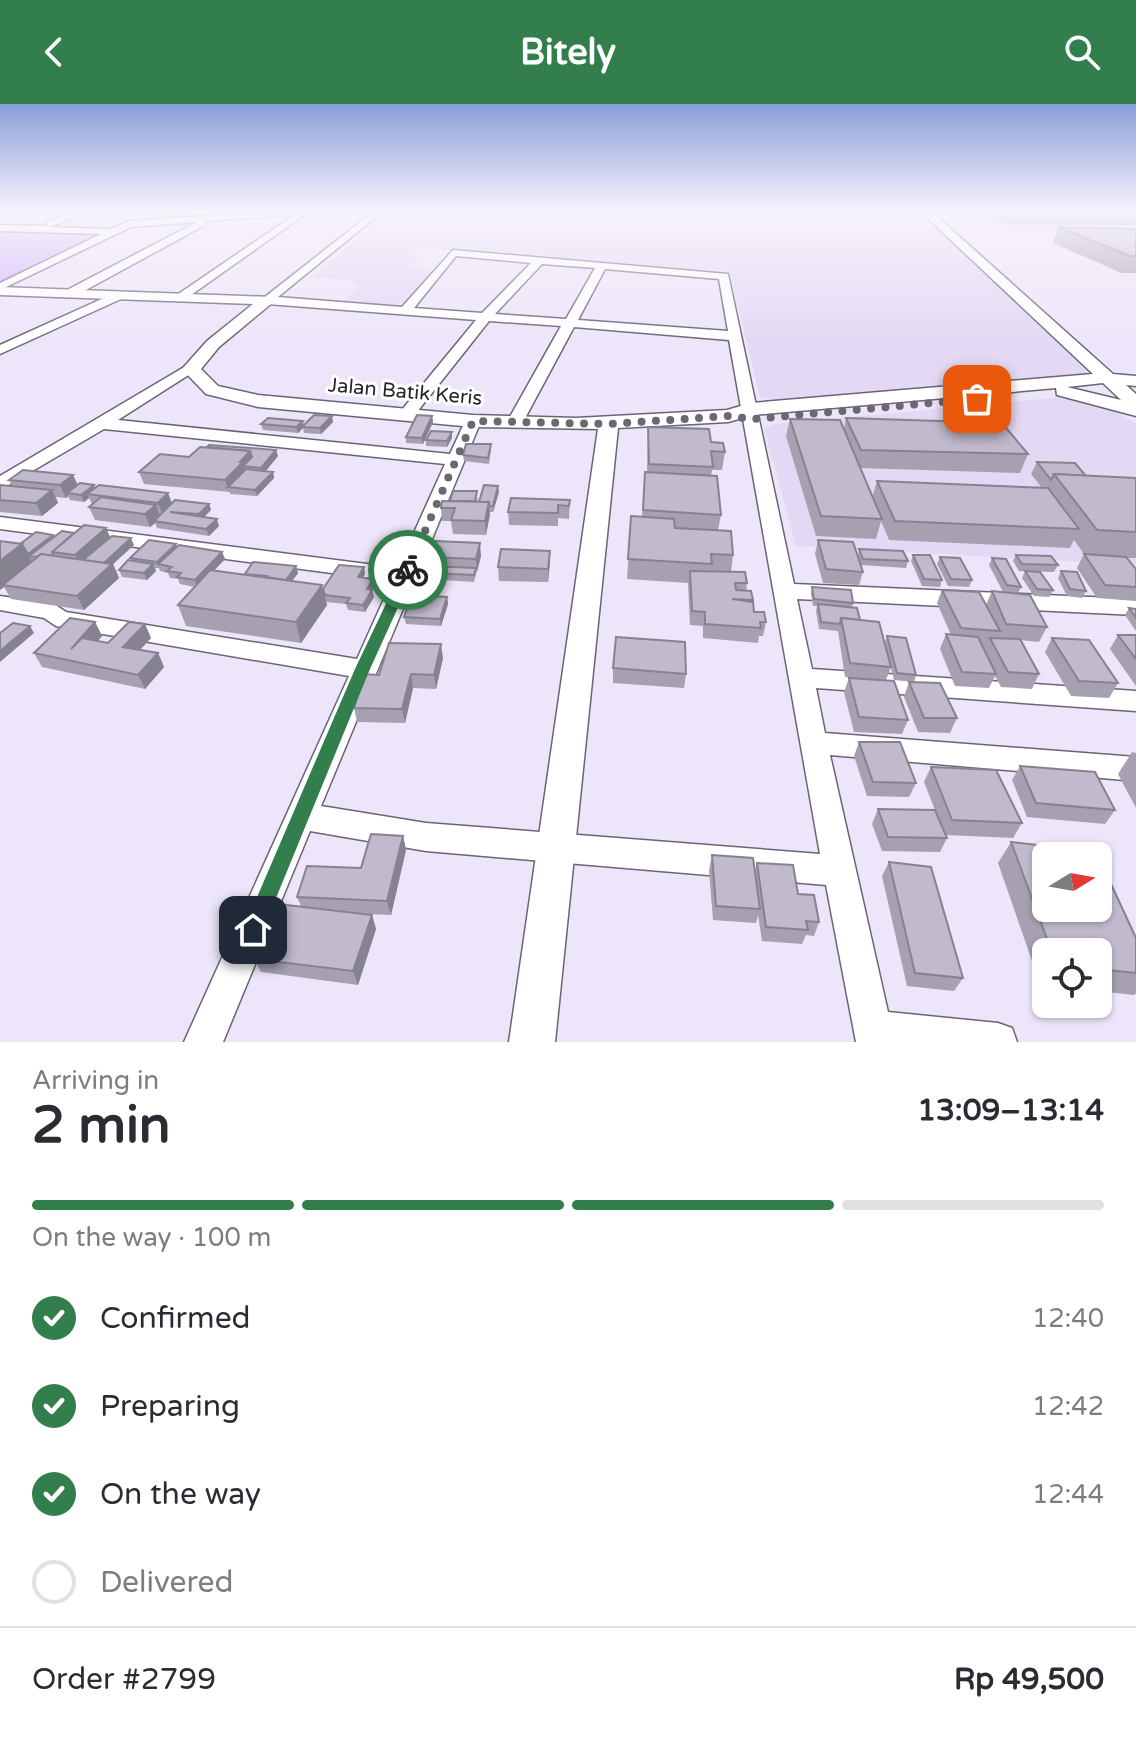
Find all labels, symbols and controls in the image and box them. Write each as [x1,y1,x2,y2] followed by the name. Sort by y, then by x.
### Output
[32,30,76,74] icon: back
[1060,30,1104,74] icon: search
[520,31,616,74] text: Bitely
[943,365,1011,433] pin
[327,373,483,411] street label: Jalan Batik Keris
[955,377,999,421] icon: bag
[368,530,448,610] courier
[386,548,430,592] icon: bike
[1032,842,1112,922] north arrow
[1032,842,1112,1018] map controls
[219,896,287,964] pin
[231,908,275,952] icon: home
[1032,938,1112,1018] button: locate
[32,1065,159,1096] text: Arriving in
[917,1092,1104,1129] text: 13:09–13:14
[32,1094,171,1157] text: 2 min
[32,1222,271,1253] text: On the way · 100 m
[32,1296,76,1340] icon: check
[100,1300,251,1337] text: Confirmed
[1032,1303,1104,1334] text: 12:40
[32,1384,76,1428] icon: check
[100,1388,240,1425] text: Preparing
[1032,1391,1104,1422] text: 12:42
[32,1472,76,1516] icon: check
[100,1476,261,1513] text: On the way
[1032,1479,1104,1510] text: 12:44
[100,1564,234,1601] text: Delivered
[32,1661,216,1698] text: Order #2799
[954,1661,1104,1698] text: Rp 49,500

